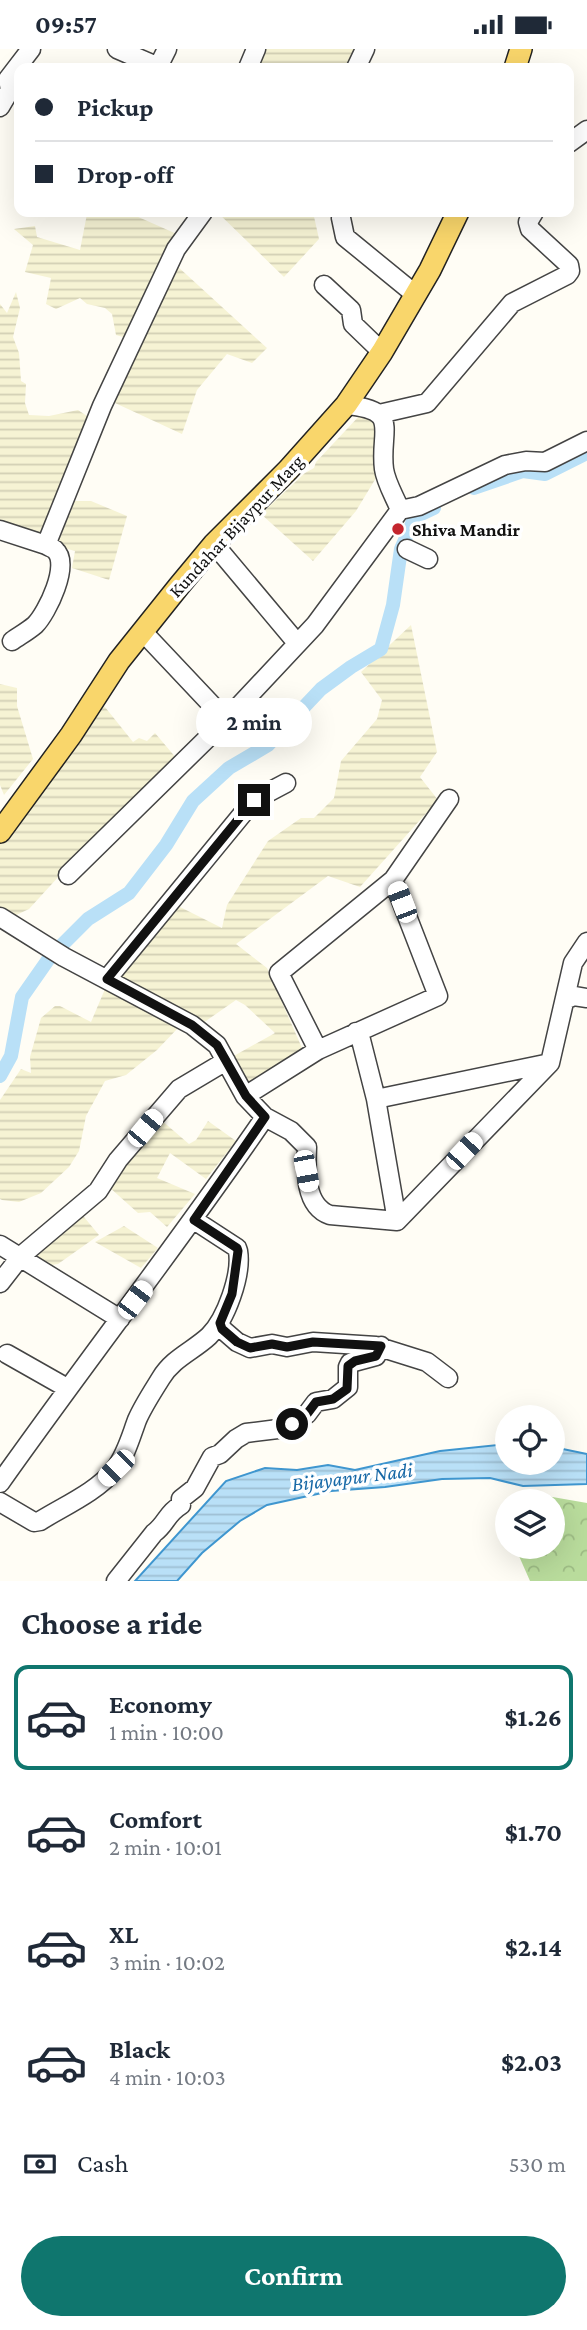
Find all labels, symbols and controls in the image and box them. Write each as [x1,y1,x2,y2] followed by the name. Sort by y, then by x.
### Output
[35,10,97,39] text: 09:57
[77,93,154,122] text: Pickup
[77,160,174,189] text: Drop-off
[165,450,308,602] street label: Kundahar Bijaypur Marg
[412,519,520,540] place label: Shiva Mandir
[390,521,406,537] marker: Shiva Mandir
[196,699,312,747] callout: 2 min
[226,709,282,735] text: 2 min
[238,784,270,816] route end
[385,879,420,925] car
[124,1105,167,1151] car
[442,1128,487,1174] car
[292,1148,321,1194] car
[114,1277,157,1323] car
[495,1405,565,1559] map controls
[495,1405,565,1475] button: locate
[276,1408,308,1440] route start
[94,1446,139,1490] car
[290,1458,414,1496] water label: Bijayapur Nadi
[495,1489,565,1559] button: layers
[21,1605,202,1641] text: Choose a ride
[25,1686,88,1749] icon: car
[109,1690,212,1719] text: Economy
[505,1703,562,1732] text: $1.26
[109,1719,224,1745] text: 1 min · 10:00
[25,1801,88,1864] icon: car
[109,1805,202,1834] text: Comfort
[505,1818,562,1847] text: $1.70
[109,1834,222,1860] text: 2 min · 10:01
[25,1916,88,1979] icon: car
[109,1920,138,1949] text: XL
[505,1933,562,1962] text: $2.14
[109,1949,225,1975] text: 3 min · 10:02
[25,2031,88,2094] icon: car
[109,2035,170,2064] text: Black
[501,2048,562,2077] text: $2.03
[109,2064,226,2090] text: 4 min · 10:03
[21,2145,59,2183] icon: cash
[77,2149,128,2178] text: Cash
[509,2151,566,2177] text: 530 m
[21,2236,566,2316] button: Confirm

